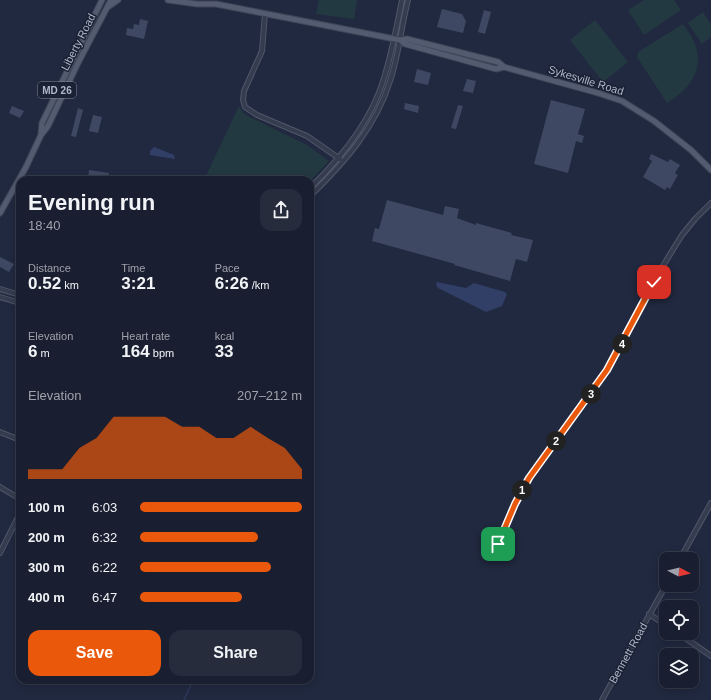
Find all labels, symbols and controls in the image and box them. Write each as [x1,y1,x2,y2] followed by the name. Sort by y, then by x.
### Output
[58,11,98,73] street label: Liberty Road
[547,63,625,97] street label: Sykesville Road
[38,82,76,98] road number: MD 26
[260,189,302,231] button: share
[28,190,155,215] text: Evening run
[28,218,61,233] text: 18:40
[28,262,71,274] text: Distance
[121,262,145,274] text: Time
[215,262,240,274] text: Pace
[637,265,671,299] pin
[643,271,665,293] icon: check
[28,274,61,293] text: 0.52
[121,274,155,293] text: 3:21
[215,274,249,293] text: 6:26
[61,279,79,291] text: km
[249,279,269,291] text: /km
[28,330,73,342] text: Elevation
[121,330,170,342] text: Heart rate
[215,330,234,342] text: kcal
[612,334,632,354] pin: 4
[619,338,625,350] text: 4
[28,342,37,361] text: 6
[121,342,150,361] text: 164
[215,342,234,361] text: 33
[37,347,50,359] text: m
[150,347,174,359] text: bpm
[581,384,601,404] pin: 3
[28,388,81,403] text: Elevation
[237,388,302,403] text: 207–212 m
[588,388,594,400] text: 3
[546,431,566,451] pin: 2
[553,435,559,447] text: 2
[512,480,532,500] pin: 1
[519,484,525,496] text: 1
[28,500,65,515] text: 100 m
[92,500,117,515] text: 6:03
[481,527,515,561] pin
[28,530,65,545] text: 200 m
[92,530,117,545] text: 6:32
[487,533,509,555] icon: arrive
[659,552,699,592] north arrow
[659,552,699,688] map controls
[28,560,65,575] text: 300 m
[92,560,117,575] text: 6:22
[28,590,65,605] text: 400 m
[92,590,117,605] text: 6:47
[659,600,699,640] button: locate
[606,621,650,685] street label: Bennett Road
[28,630,161,676] button: Save
[169,630,302,676] button: Share
[659,648,699,688] button: layers

